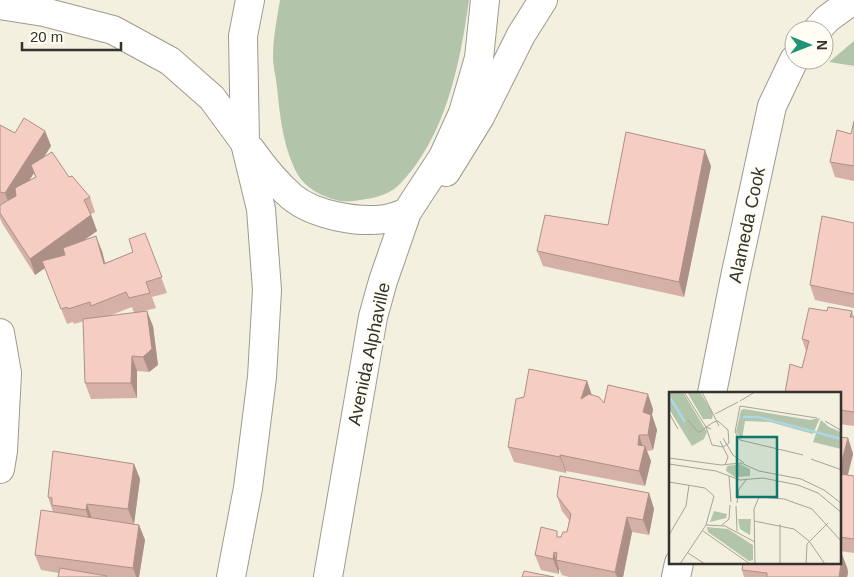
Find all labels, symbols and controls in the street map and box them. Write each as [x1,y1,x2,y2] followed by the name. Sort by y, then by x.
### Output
[22,20,121,52] scale bar
[784,20,834,70] north arrow
[30,28,63,45] text: 20 m
[814,40,830,50] text: N
[725,164,769,285] street label: Alameda Cook
[344,281,394,427] street label: Avenida Alphaville
[669,392,842,564] inset map

